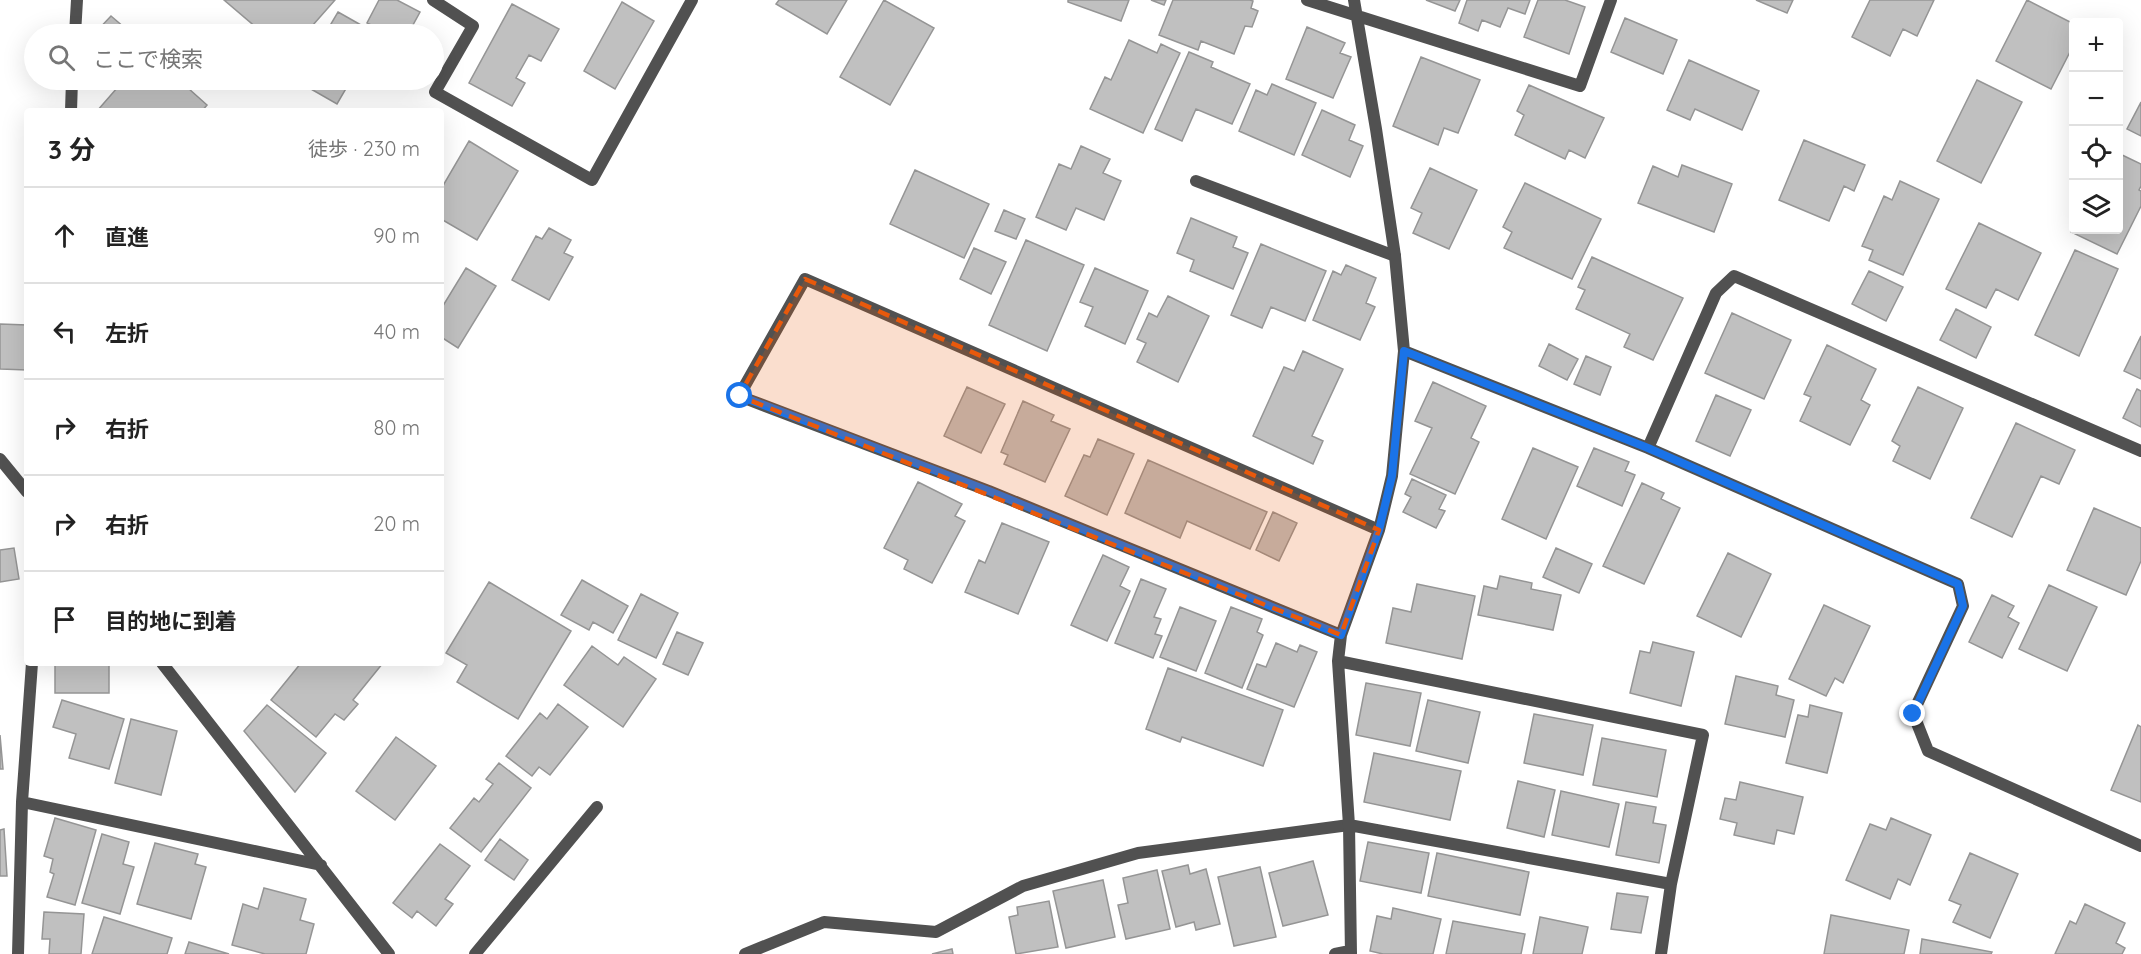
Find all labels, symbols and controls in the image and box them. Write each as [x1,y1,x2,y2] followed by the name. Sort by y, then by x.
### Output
[2069,18,2123,234] map controls
[2069,18,2123,72] button: +
[24,24,444,90] search box
[45,41,78,74] icon: search
[93,45,203,73] text: ここで検索
[2069,72,2123,126] button: −
[2069,126,2123,180] button: locate
[48,133,95,166] text: 3 分
[308,136,420,161] text: 徒歩 · 230 m
[2069,180,2123,234] button: layers
[48,219,81,252] icon: ahead
[105,223,149,251] text: 直進
[373,223,420,248] text: 90 m
[48,315,81,348] icon: left
[105,319,149,347] text: 左折
[374,319,420,344] text: 40 m
[726,382,752,408] route start
[48,411,81,444] icon: right
[105,415,149,443] text: 右折
[374,415,420,440] text: 80 m
[48,507,81,540] icon: right
[105,511,149,539] text: 右折
[373,511,420,536] text: 20 m
[48,603,81,636] icon: arrive
[105,607,237,635] text: 目的地に到着
[1899,700,1925,726] route end

